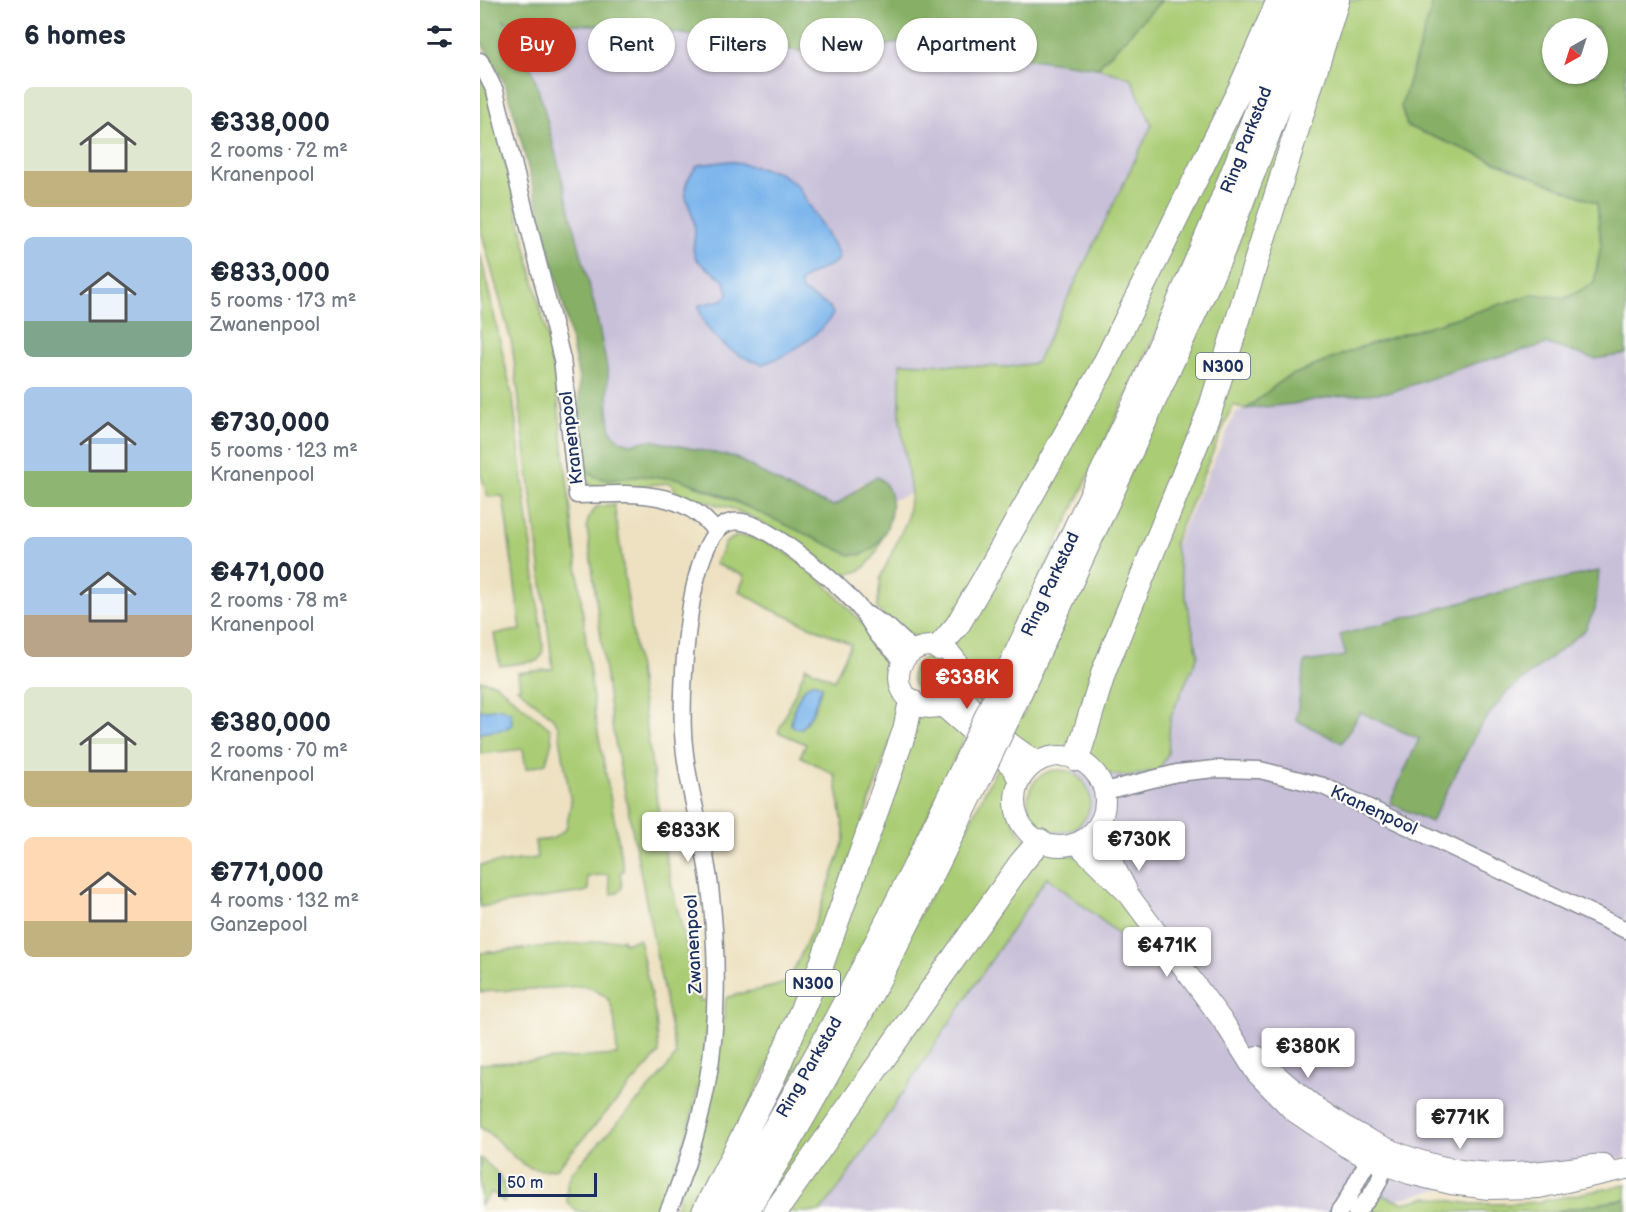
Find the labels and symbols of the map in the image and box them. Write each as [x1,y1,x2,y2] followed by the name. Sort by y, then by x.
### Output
[1542,18,1608,84] north arrow
[1216,84,1277,197] street label: Ring Parkstad
[1196,353,1250,379] road number: N300
[555,390,588,486] street label: Kranenpool
[1017,529,1084,640] street label: Ring Parkstad
[925,659,1009,710] pin: €338K
[1327,781,1421,840] street label: Kranenpool
[646,812,730,863] pin: €833K
[1097,821,1181,872] pin: €730K
[680,894,707,995] street label: Zwanenpool
[1125,927,1209,978] pin: €471K
[786,970,840,996] road number: N300
[772,1013,847,1121] street label: Ring Parkstad
[1266,1028,1350,1079] pin: €380K
[1418,1099,1502,1150] pin: €771K
[498,1170,597,1198] scale bar

